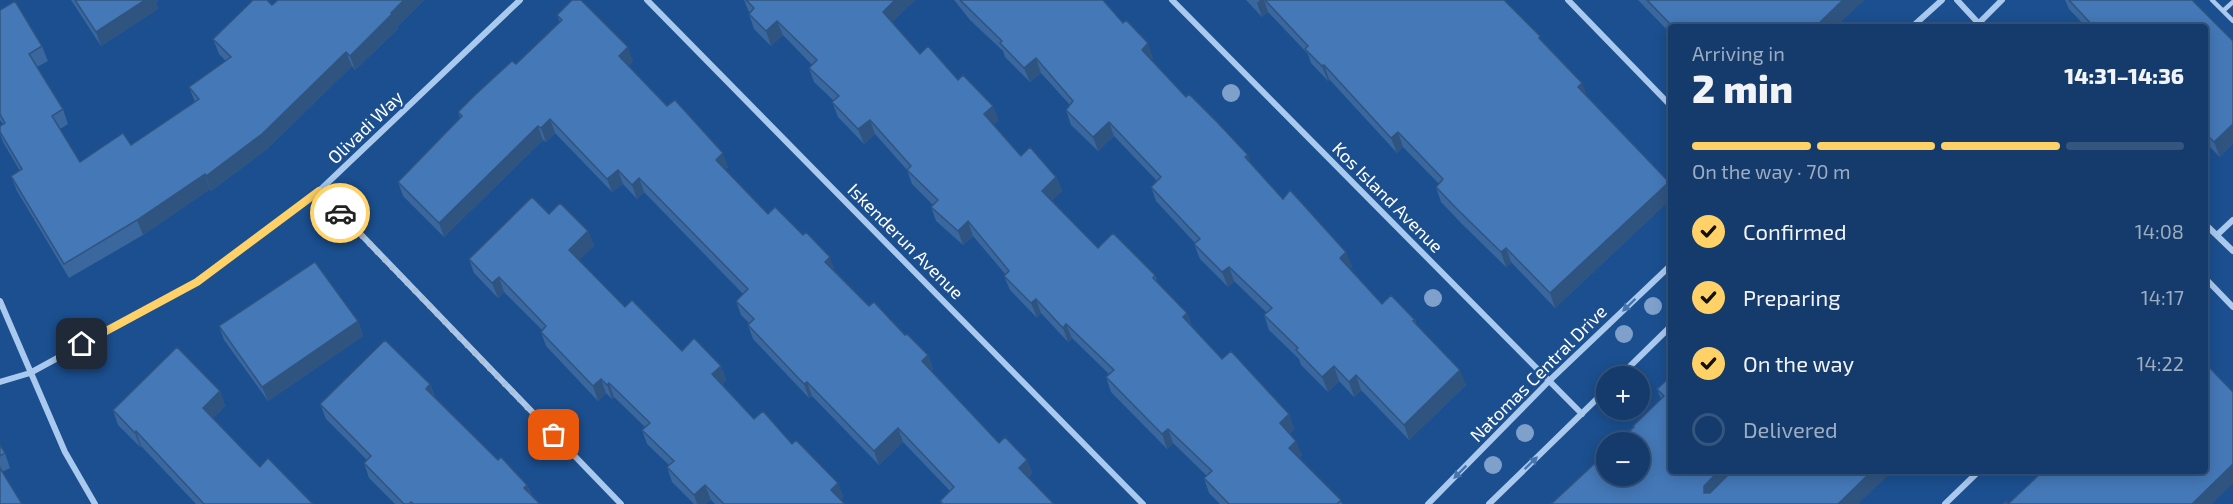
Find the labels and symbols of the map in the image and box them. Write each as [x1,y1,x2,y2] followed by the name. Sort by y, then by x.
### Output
[323,85,408,168] street label: Olivadi Way
[1328,137,1448,257] street label: Kos Island Avenue
[844,179,968,303] street label: Iskenderun Avenue
[310,183,370,243] courier
[1622,298,1636,312] one-way arrow
[1465,300,1611,446] street label: Natomas Central Drive
[56,318,107,369] pin
[528,409,579,460] pin
[1523,457,1537,471] one-way arrow
[1453,464,1467,478] one-way arrow

